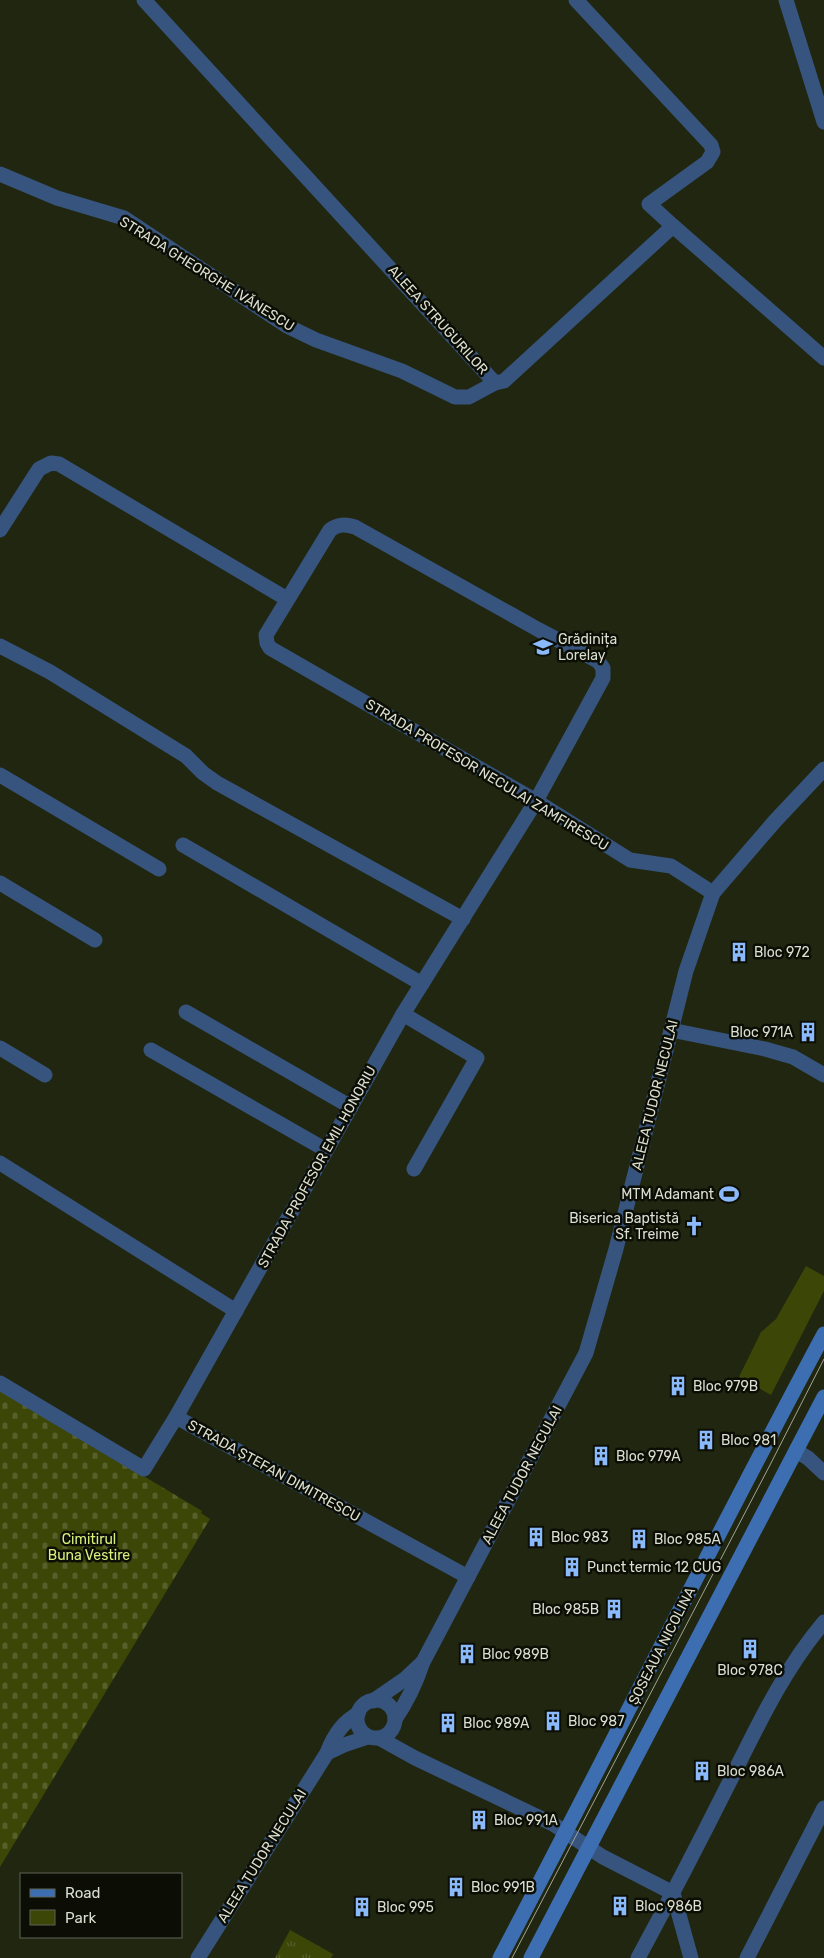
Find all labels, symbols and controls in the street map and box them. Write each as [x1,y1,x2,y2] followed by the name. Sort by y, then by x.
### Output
[116,212,298,335] street label: STRADA GHEORGHE IVĂNESCU
[384,262,492,378] street label: ALEEA STRUGURILOR
[558,631,617,664] place label: Grădinița Lorelay
[532,636,554,658] school or university icon: Grădinița Lorelay
[362,696,612,854] street label: STRADA PROFESOR NECULAI ZAMFIRESCU
[728,941,750,963] building icon: Bloc 972
[754,944,810,961] place label: Bloc 972
[628,1018,682,1172] street label: ALEEA TUDOR NECULAI
[797,1021,819,1043] building icon: Bloc 971A
[730,1024,794,1041] place label: Bloc 971A
[254,1063,380,1271] street label: STRADA PROFESOR EMIL HONORIU
[718,1183,740,1205] sports icon: MTM Adamant
[621,1186,715,1203] place label: MTM Adamant
[569,1210,679,1243] place label: Biserica Baptistă Sf. Treime
[683,1215,705,1237] church icon: Biserica Baptistă Sf. Treime
[667,1375,689,1397] building icon: Bloc 979B
[693,1378,758,1395] place label: Bloc 979B
[478,1403,566,1547] street label: ALEEA TUDOR NECULAI
[185,1416,363,1526] street label: STRADA ȘTEFAN DIMITRESCU
[695,1429,717,1451] building icon: Bloc 981
[721,1432,776,1449] place label: Bloc 981
[590,1445,612,1467] building icon: Bloc 979A
[616,1448,681,1465] place label: Bloc 979A
[525,1526,547,1548] building icon: Bloc 983
[628,1528,650,1550] building icon: Bloc 985A
[551,1529,609,1546] place label: Bloc 983
[48,1531,130,1564] park label: Cimitirul Buna Vestire
[654,1531,721,1548] place label: Bloc 985A
[561,1556,583,1578] building icon: Punct termic 12 CUG
[587,1559,721,1576] place label: Punct termic 12 CUG
[625,1584,699,1708] street label: ȘOSEAUA NICOLINA
[603,1598,625,1620] building icon: Bloc 985B
[532,1601,599,1618] place label: Bloc 985B
[739,1638,761,1660] building icon: Bloc 978C
[456,1643,478,1665] building icon: Bloc 989B
[482,1646,549,1663] place label: Bloc 989B
[717,1662,783,1679] place label: Bloc 978C
[542,1710,564,1732] building icon: Bloc 987
[437,1712,459,1734] building icon: Bloc 989A
[568,1713,624,1730] place label: Bloc 987
[463,1715,530,1732] place label: Bloc 989A
[691,1760,713,1782] building icon: Bloc 986A
[717,1763,785,1780] place label: Bloc 986A
[214,1786,310,1926] street label: ALEEA TUDOR NECULAI
[468,1809,490,1831] building icon: Bloc 991A
[494,1812,559,1829] place label: Bloc 991A
[20,1873,182,1938] legend
[445,1876,467,1898] building icon: Bloc 991B
[471,1879,535,1896] place label: Bloc 991B
[65,1884,101,1902] text: Road
[609,1895,631,1917] building icon: Bloc 986B
[351,1896,373,1918] building icon: Bloc 995
[635,1898,702,1915] place label: Bloc 986B
[377,1899,434,1916] place label: Bloc 995
[65,1909,96,1927] text: Park

